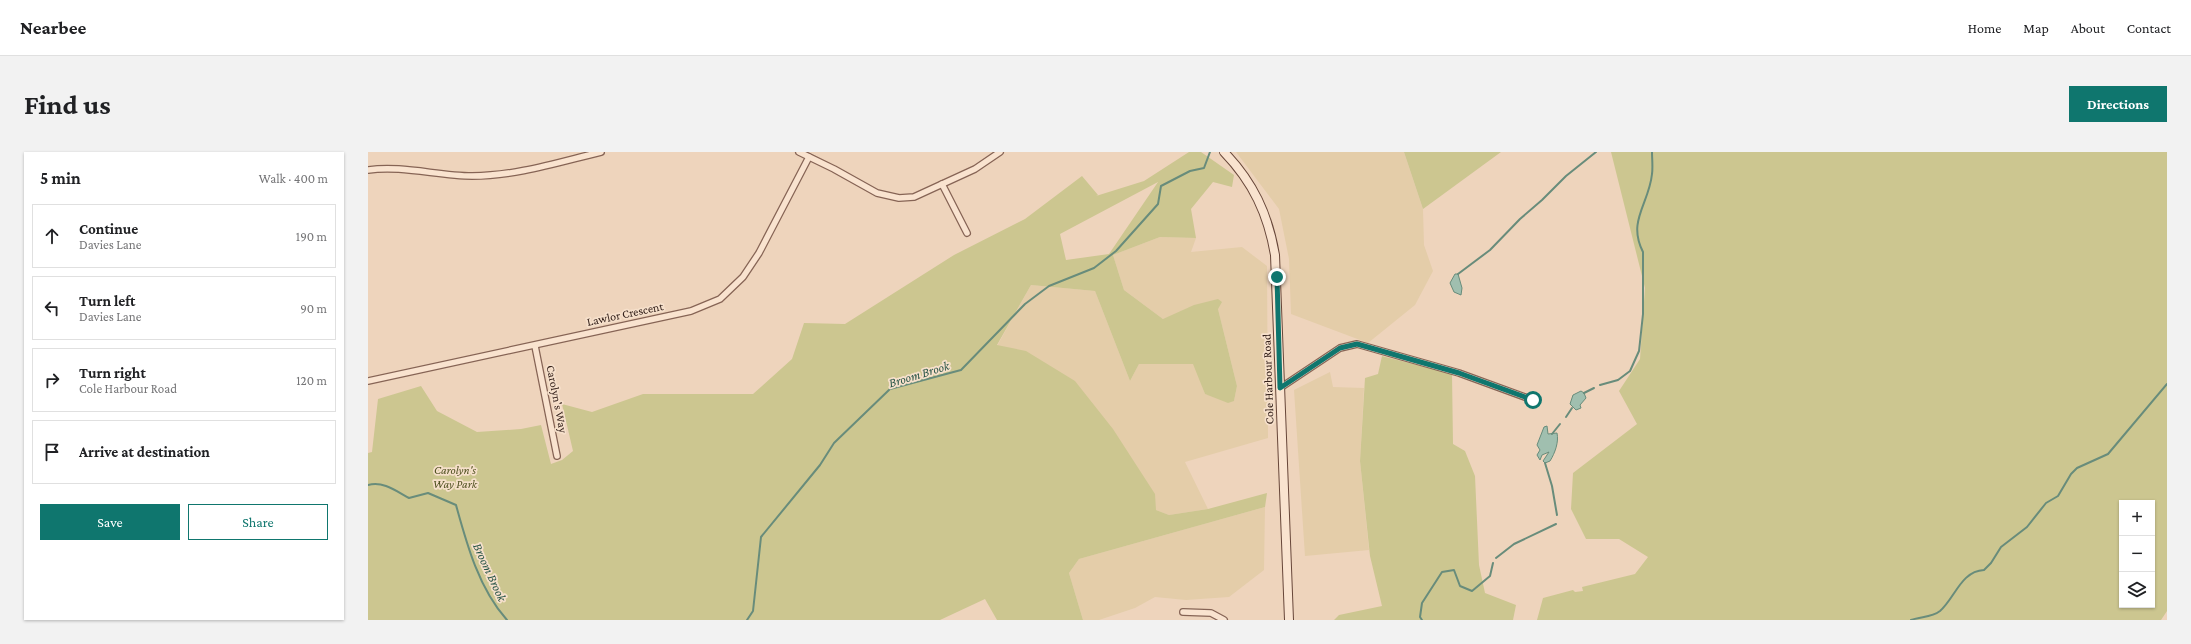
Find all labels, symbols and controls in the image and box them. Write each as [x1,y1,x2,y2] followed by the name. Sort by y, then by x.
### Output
[20,17,86,38] text: Nearbee
[1968,20,2001,36] text: Home
[2023,20,2049,36] text: Map
[2071,20,2105,36] text: About
[2127,20,2171,36] text: Contact
[2069,86,2167,122] button: Directions
[24,89,111,120] text: Find us
[40,169,81,188] text: 5 min
[259,171,328,186] text: Walk · 400 m
[79,221,138,237] text: Continue
[41,225,63,247] icon: ahead
[296,229,327,244] text: 190 m
[79,237,142,252] text: Davies Lane
[1268,268,1286,286] route end
[79,293,135,309] text: Turn left
[41,297,63,319] icon: left
[586,299,665,329] street label: Lawlor Crescent
[300,301,327,316] text: 90 m
[79,309,142,324] text: Davies Lane
[1259,333,1277,425] street label: Cole Harbour Road
[887,357,952,390] water label: Broom Brook
[544,364,571,435] street label: Carolyn's Way
[79,365,146,381] text: Turn right
[41,369,63,391] icon: right
[296,373,327,388] text: 120 m
[79,381,177,396] text: Cole Harbour Road
[1524,391,1542,409] route start
[41,441,63,463] icon: arrive
[79,444,210,460] text: Arrive at destination
[433,463,478,491] park label: Carolyn's Way Park
[2119,500,2155,608] map controls
[2119,500,2155,536] button: +
[40,504,180,540] button: Save
[188,504,328,540] button: Share
[2119,536,2155,572] button: −
[470,540,511,605] water label: Broom Brook
[2119,572,2155,608] button: layers

